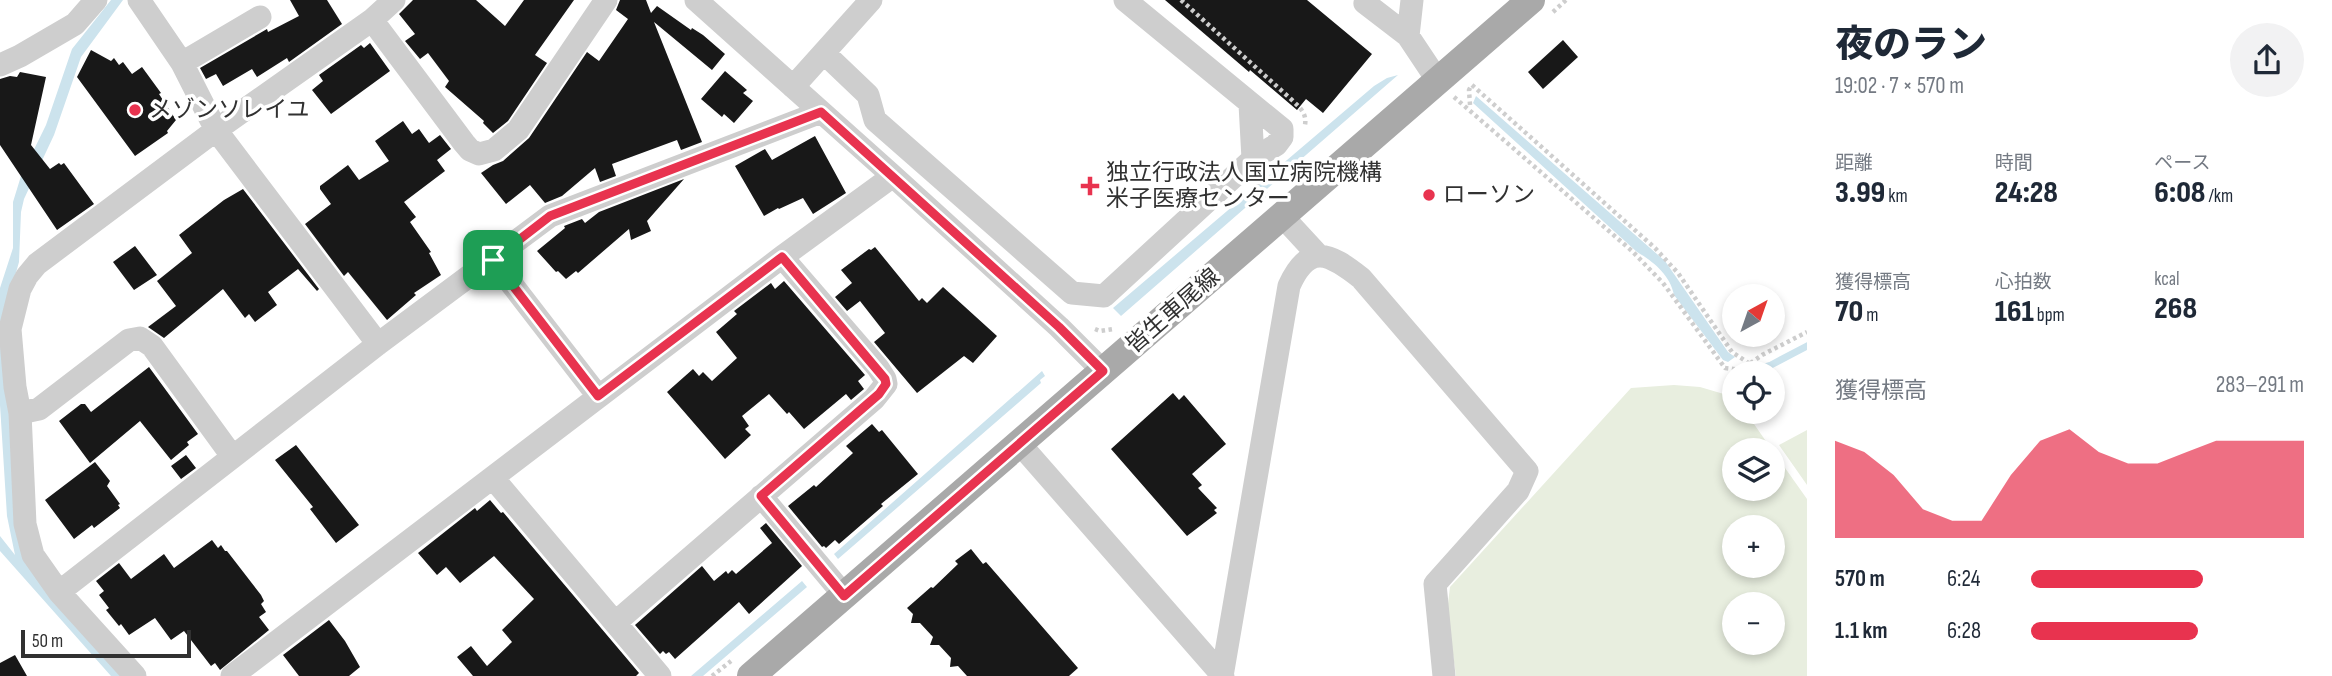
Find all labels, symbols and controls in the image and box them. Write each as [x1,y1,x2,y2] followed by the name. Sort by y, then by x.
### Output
[1835,23,1987,68] text: 夜のラン
[2230,23,2304,97] button: share
[1835,72,1964,100] text: 19:02 · 7 × 570 m
[149,96,310,124] place label: メゾンソレイユ
[127,102,143,118] marker: メゾンソレイユ
[1835,152,1873,175] text: 距離
[1995,152,2033,175] text: 時間
[2154,152,2210,175] text: ペース
[1106,159,1382,213] place label: 独立行政法人国立病院機構 米子医療センター
[1835,175,1885,211] text: 3.99
[1995,175,2058,211] text: 24:28
[2154,175,2205,211] text: 6:08
[1080,176,1100,196] marker: 独立行政法人国立病院機構 米子医療センター
[1443,181,1535,209] place label: ローソン
[1885,185,1908,208] text: km
[2205,185,2233,208] text: /km
[1421,187,1437,203] marker: ローソン
[463,230,523,290] pin
[474,241,512,279] icon: arrive
[1120,263,1226,359] street label: 皆生車尾線
[2154,268,2179,291] text: kcal
[1835,271,1911,294] text: 獲得標高
[1995,271,2052,294] text: 心拍数
[1722,284,1785,346] north arrow
[1722,284,1785,655] map controls
[2154,291,2197,327] text: 268
[1835,294,1863,330] text: 70
[1995,294,2034,330] text: 161
[1863,304,1878,327] text: m
[2034,304,2065,327] text: bpm
[1722,361,1785,424] button: locate
[2216,371,2304,399] text: 283–291 m
[1835,377,1927,405] text: 獲得標高
[1722,438,1785,501] button: layers
[1722,515,1785,578] button: +
[1835,565,1885,593] text: 570 m
[1947,565,1980,593] text: 6:24
[1722,592,1785,655] button: −
[1835,617,1888,645] text: 1.1 km
[1947,617,1981,645] text: 6:28
[21,627,191,659] scale bar
[32,630,63,653] text: 50 m

